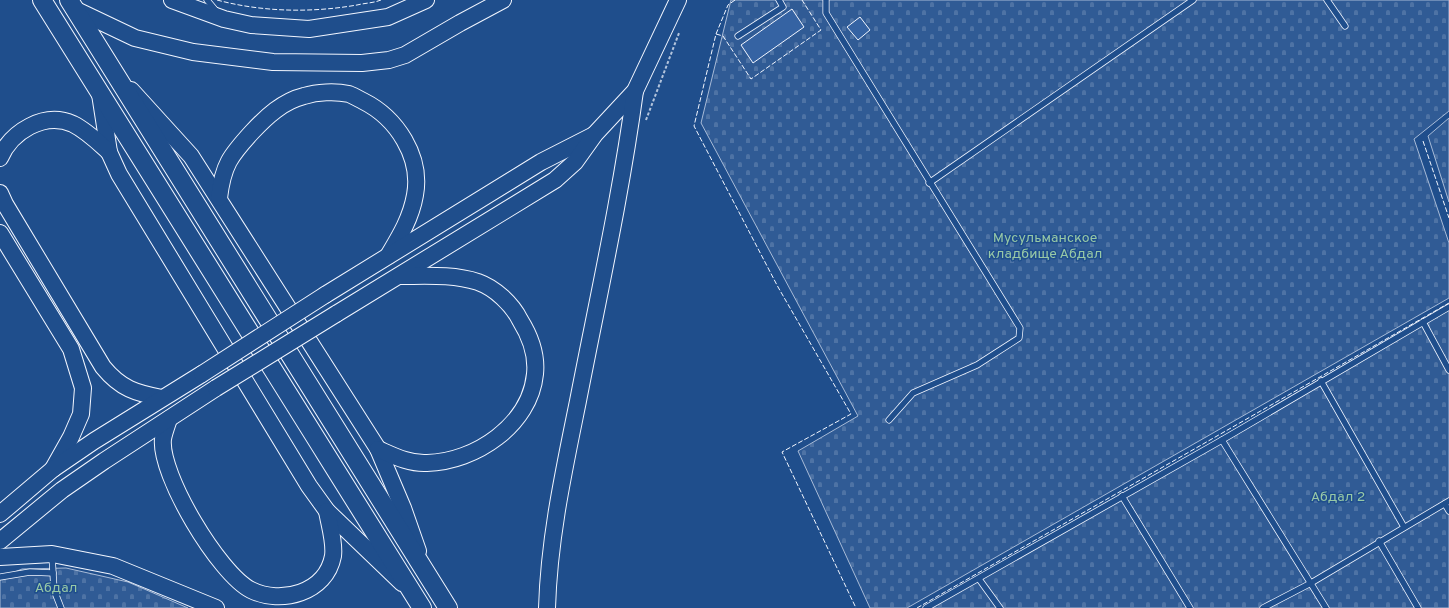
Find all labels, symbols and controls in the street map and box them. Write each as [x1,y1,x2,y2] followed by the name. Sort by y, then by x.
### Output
[988,230,1102,263] park label: Мусульманское кладбище Абдал
[1311,489,1365,506] park label: Абдал 2
[35,580,77,597] park label: Абдал

